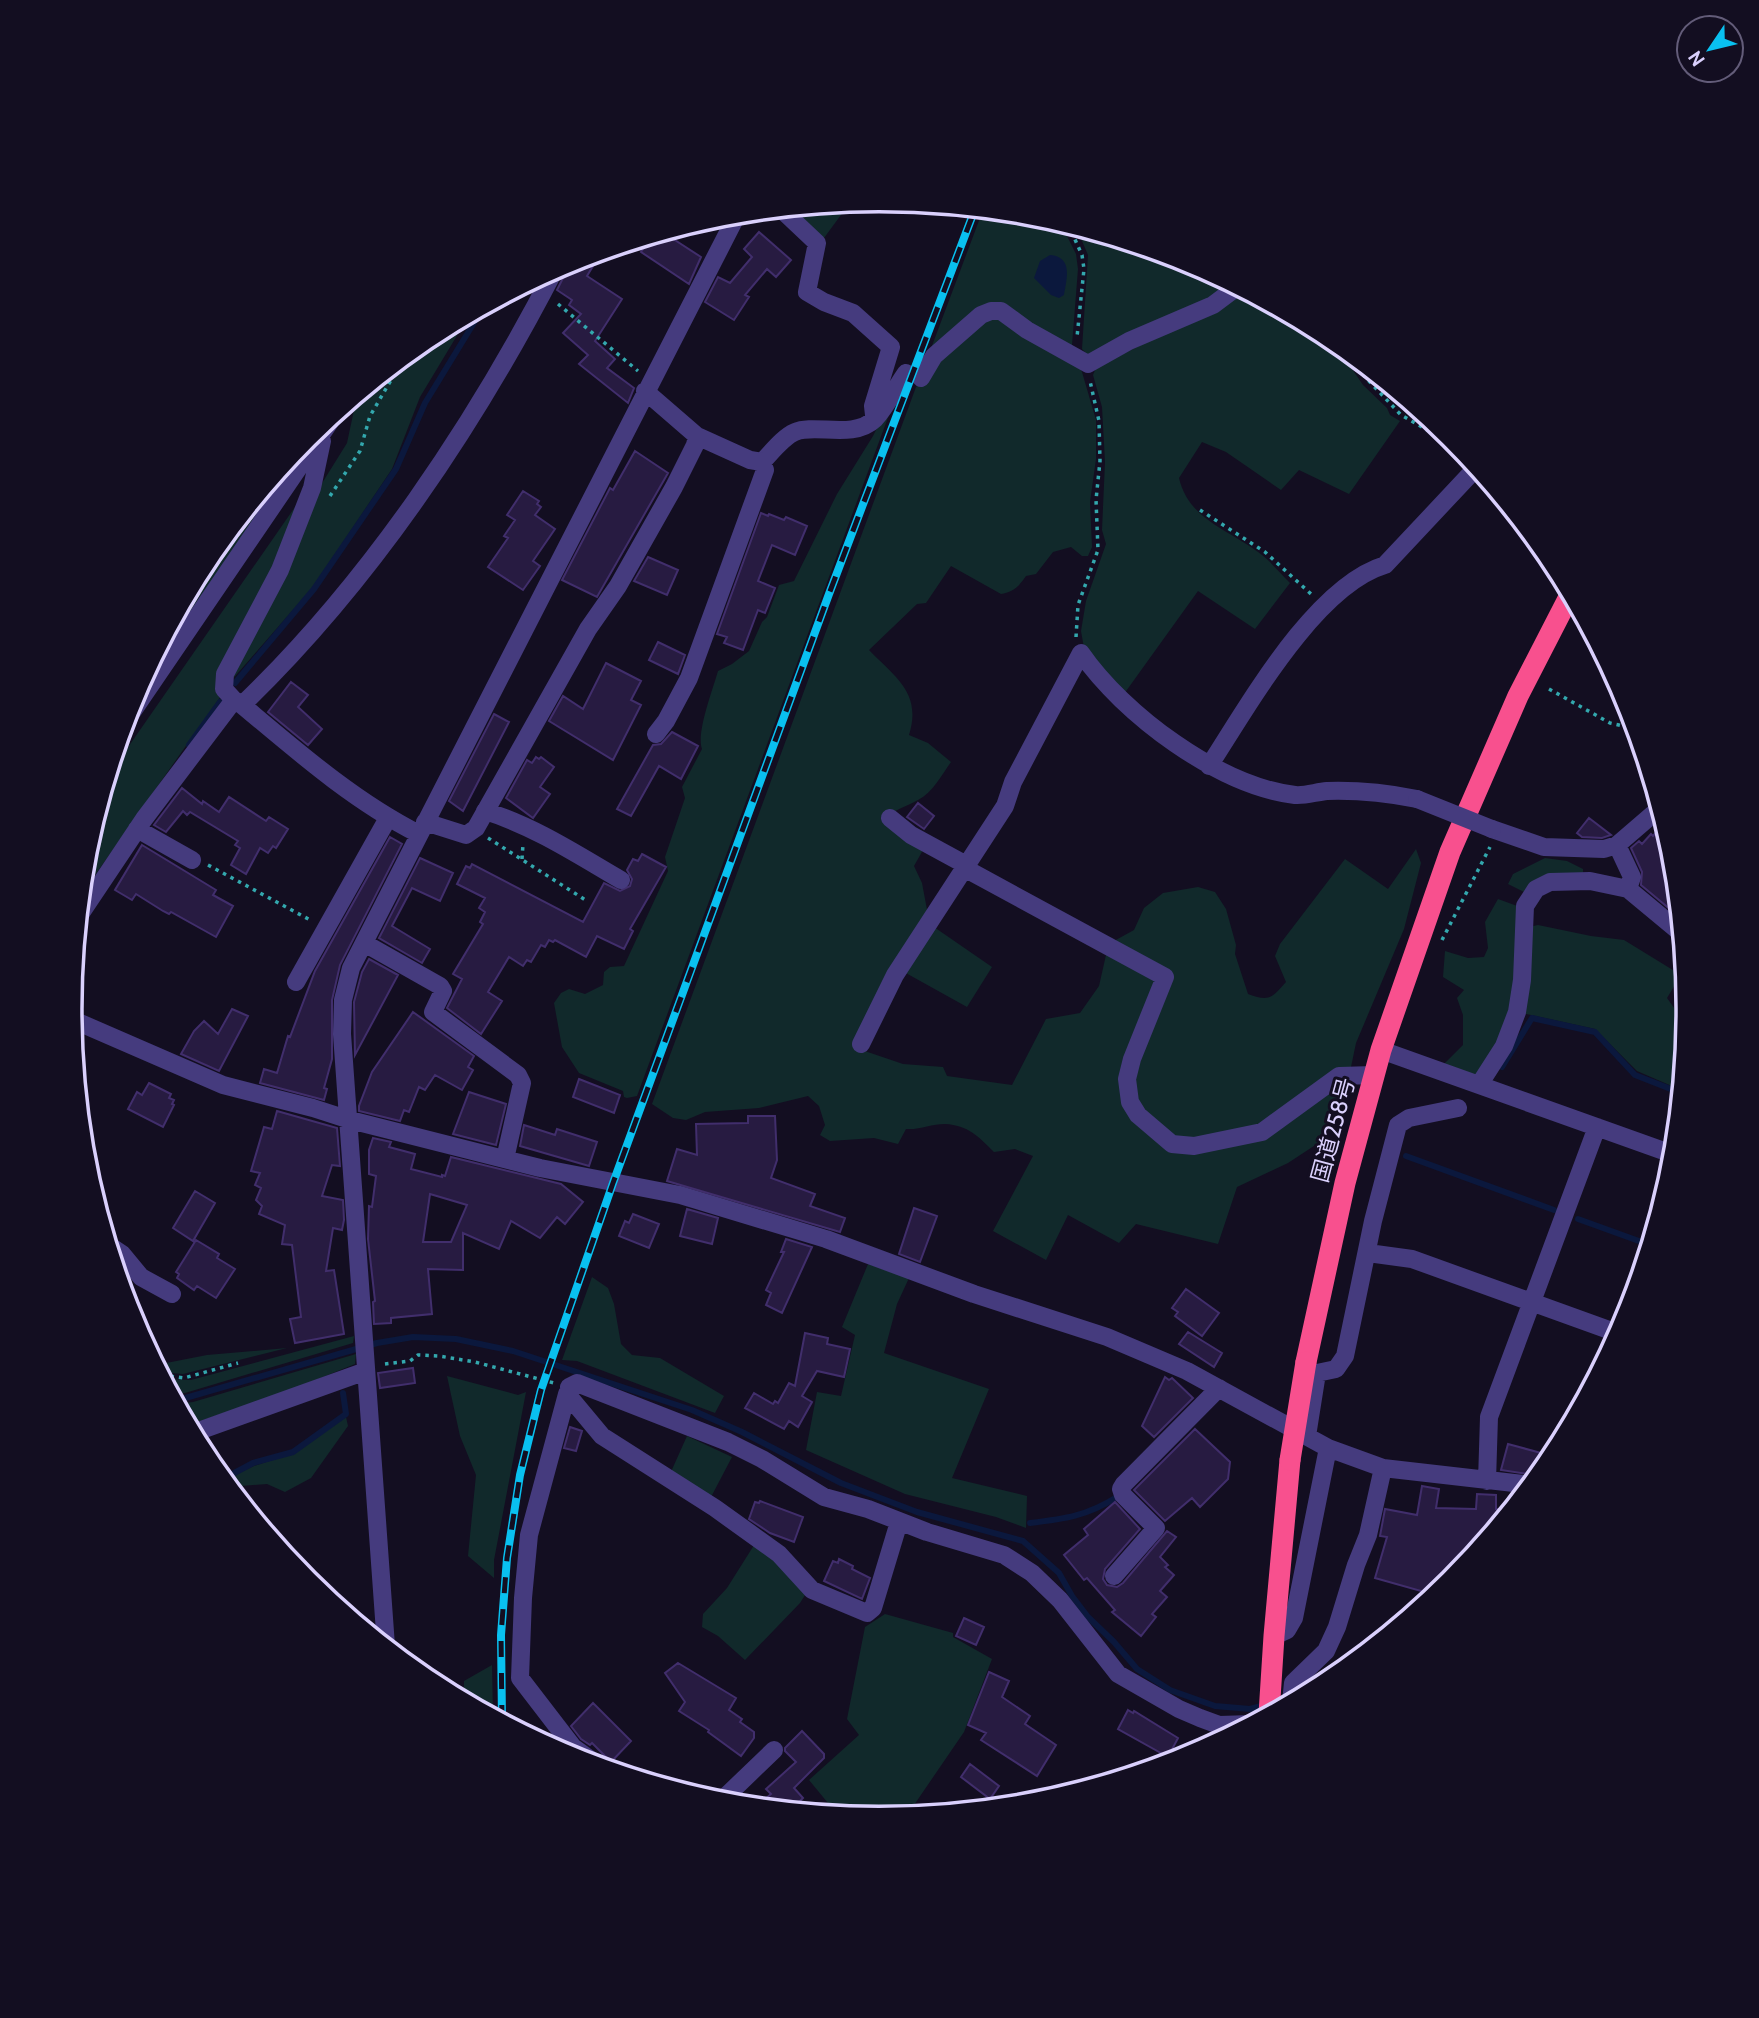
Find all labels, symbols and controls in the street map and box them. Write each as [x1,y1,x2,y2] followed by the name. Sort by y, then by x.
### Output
[1675,14,1745,84] north arrow
[1683,46,1710,71] text: N
[1306,1074,1360,1186] street label: 国道258号

